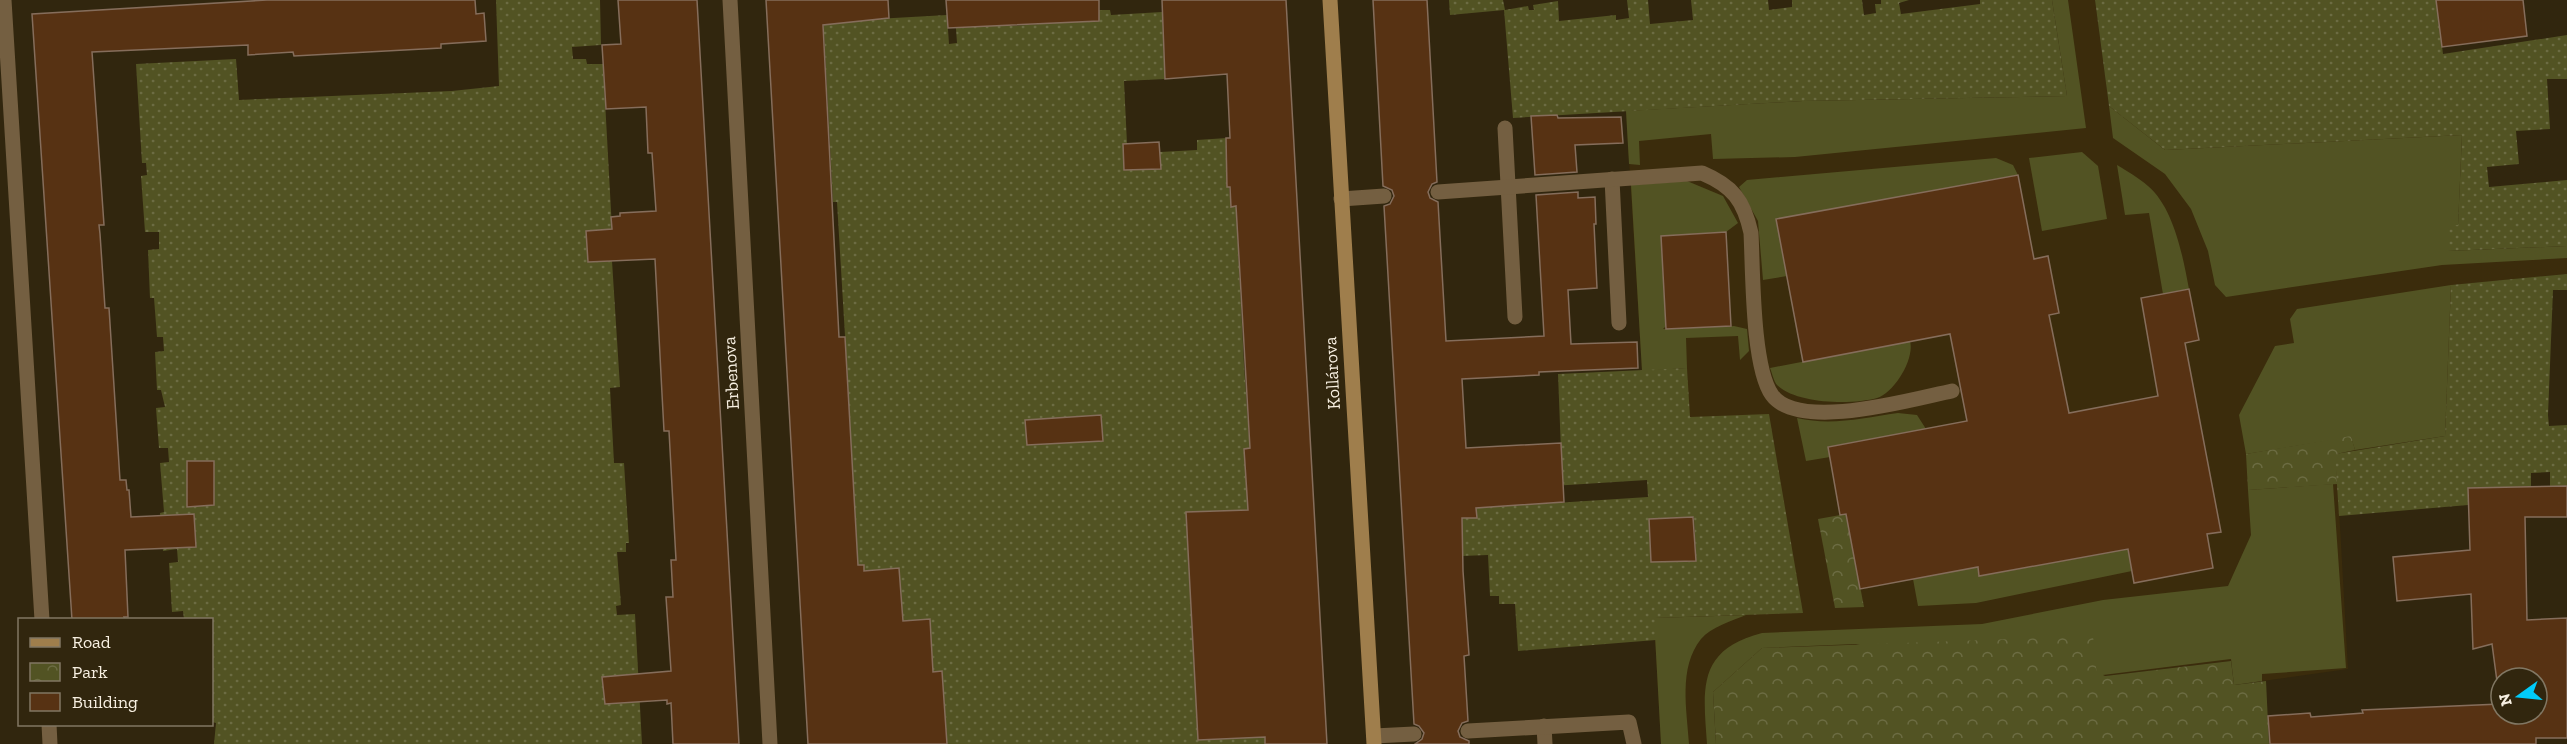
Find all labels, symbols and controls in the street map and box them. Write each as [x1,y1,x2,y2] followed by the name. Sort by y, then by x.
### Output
[718,336,744,410] street label: Erbenova
[1319,336,1345,410] street label: Kollárova
[18,618,213,726] legend
[72,631,111,653] text: Road
[72,661,108,683] text: Park
[2489,666,2549,726] north arrow
[72,691,138,713] text: Building
[2494,691,2516,708] text: N

